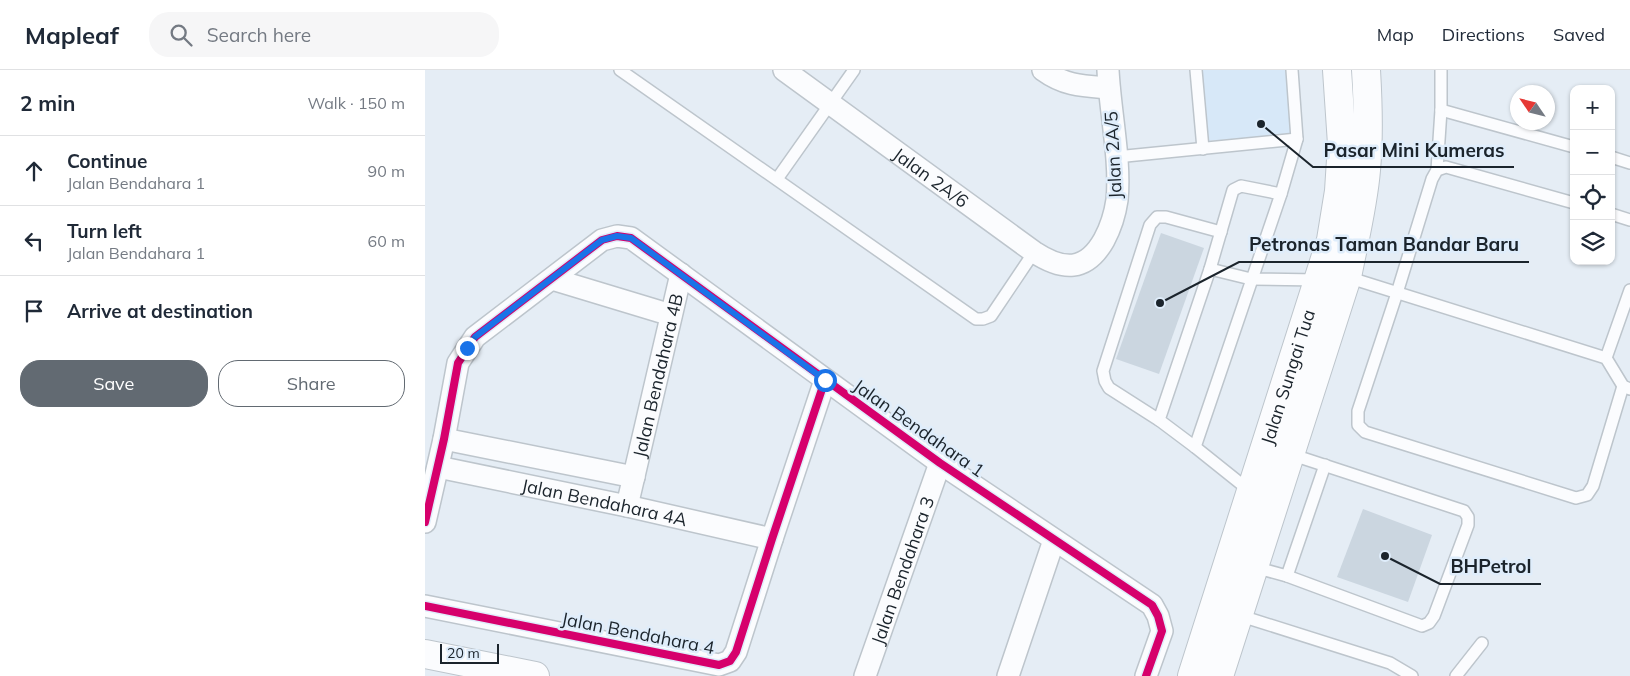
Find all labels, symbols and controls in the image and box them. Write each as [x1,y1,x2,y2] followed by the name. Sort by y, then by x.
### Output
[149,12,499,57] search box
[25,20,119,50] text: Mapleaf
[167,21,195,49] icon: search
[207,23,311,47] text: Search here
[1377,23,1414,46] text: Map
[1442,23,1525,46] text: Directions
[1553,23,1605,46] text: Saved
[1510,85,1555,130] north arrow
[1570,85,1615,265] map controls
[1570,85,1615,130] button: +
[20,90,75,116] text: 2 min
[307,93,405,113] text: Walk · 150 m
[1099,110,1127,199] street label: Jalan 2A/5
[1570,130,1615,175] button: −
[1313,133,1514,167] callout: Pasar Mini Kumeras
[1323,138,1505,162] text: Pasar Mini Kumeras
[889,142,973,212] street label: Jalan 2A/6
[67,149,147,173] text: Continue
[20,157,48,185] icon: ahead
[368,161,405,181] text: 90 m
[67,173,205,193] text: Jalan Bendahara 1
[1570,175,1615,220] button: locate
[67,219,142,243] text: Turn left
[1570,220,1615,265] button: layers
[20,227,48,255] icon: left
[1239,228,1529,262] callout: Petronas Taman Bandar Baru
[368,231,405,251] text: 60 m
[1249,232,1519,256] text: Petronas Taman Bandar Baru
[67,243,205,263] text: Jalan Bendahara 1
[627,291,688,460] street label: Jalan Bendahara 4B
[20,297,48,325] icon: arrive
[67,299,253,323] text: Arrive at destination
[1255,306,1320,447] street label: Jalan Sungai Tua
[456,337,479,360] route end
[20,360,208,407] button: Save
[218,360,405,407] button: Share
[814,369,837,392] route start
[849,374,989,482] street label: Jalan Bendahara 1
[520,473,689,531] street label: Jalan Bendahara 4A
[866,493,939,648] street label: Jalan Bendahara 3
[1440,550,1541,584] callout: BHPetrol
[1450,554,1532,578] text: BHPetrol
[560,607,717,659] street label: Jalan Bendahara 4
[440,641,499,664] scale bar
[447,644,480,662] text: 20 m

